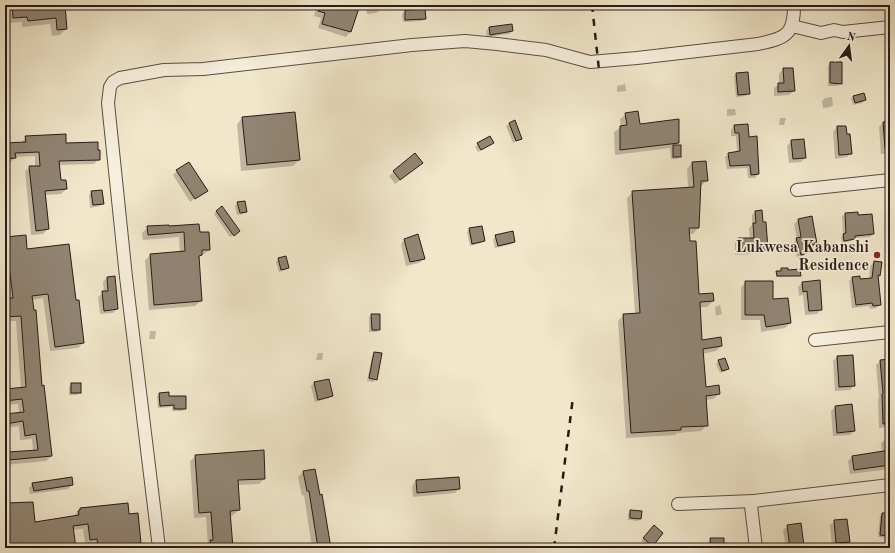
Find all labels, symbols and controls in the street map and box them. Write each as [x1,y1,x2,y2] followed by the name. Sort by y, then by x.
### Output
[829,26,869,66] north arrow
[846,31,857,44] text: N
[735,240,869,274] place label: Lukwesa Kabanshi Residence
[872,250,882,260] marker: Lukwesa Kabanshi Residence

